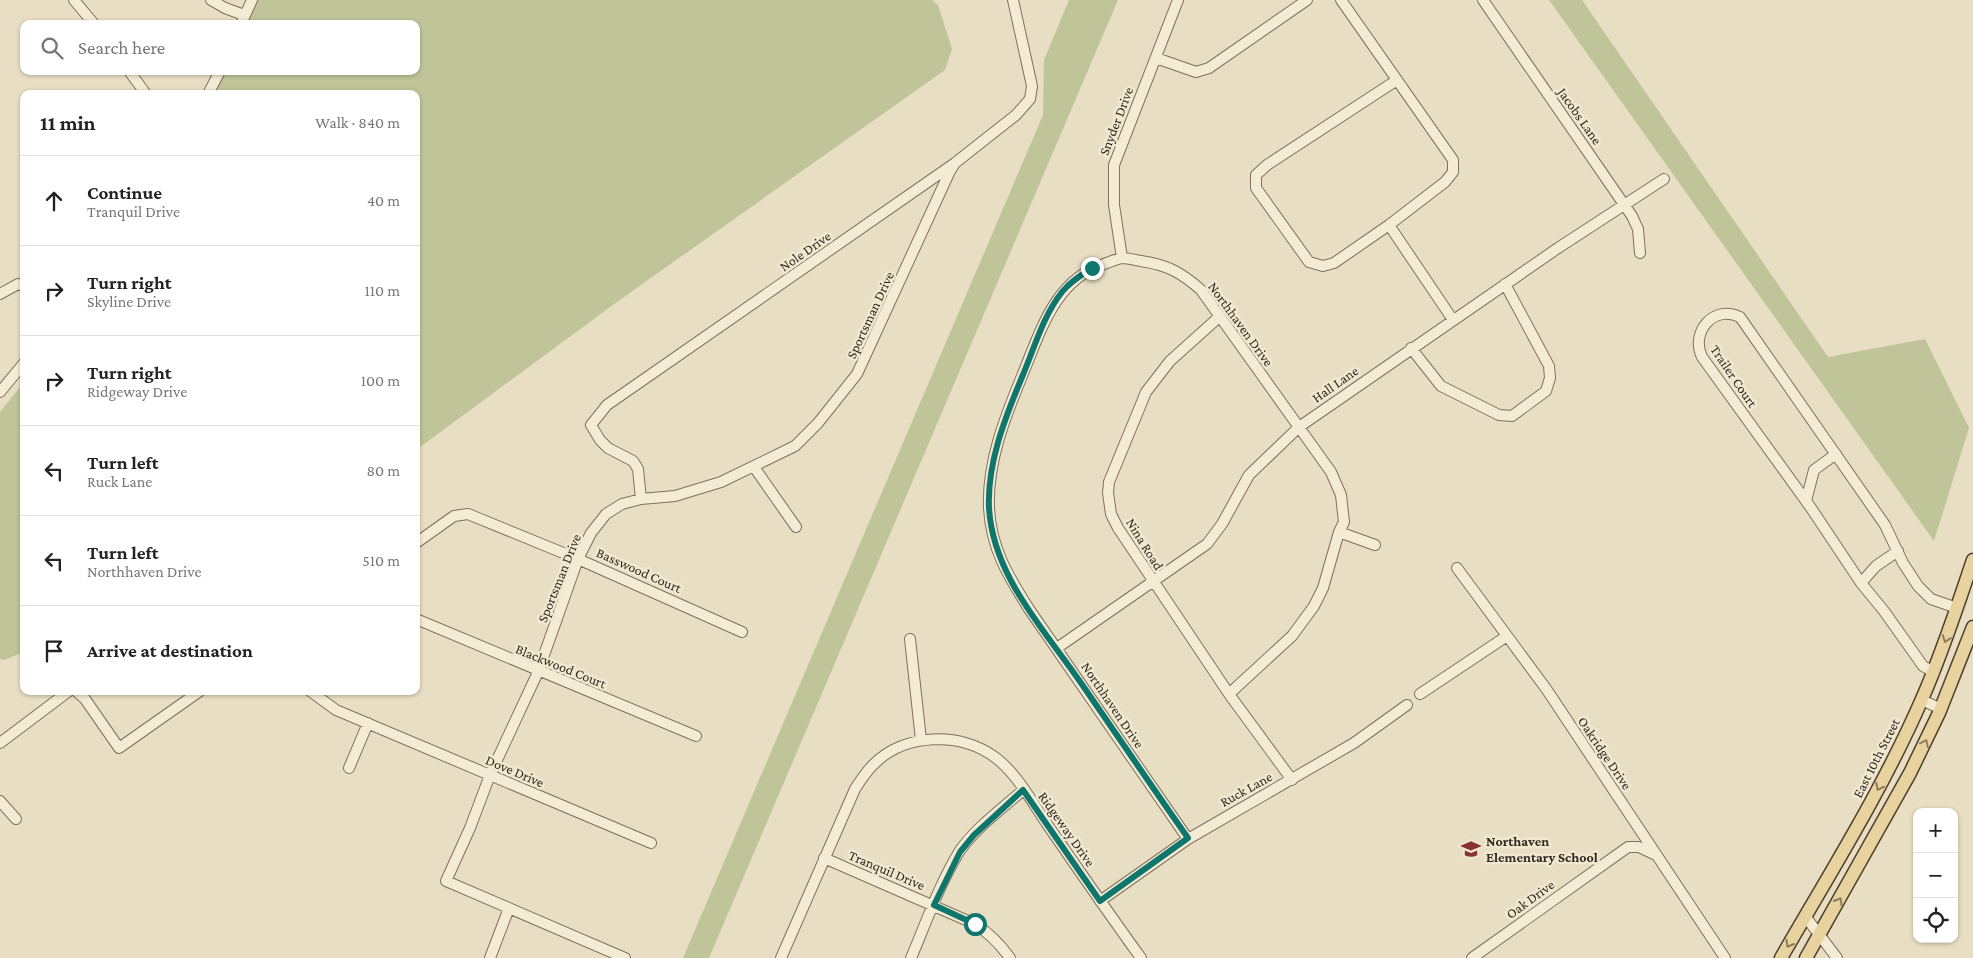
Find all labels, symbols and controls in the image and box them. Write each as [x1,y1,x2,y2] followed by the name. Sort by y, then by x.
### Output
[20,20,420,75] search box
[38,34,66,62] icon: search
[78,37,165,58] text: Search here
[1553,83,1605,148] street label: Jacobs Lane
[1096,85,1136,157] street label: Snyder Drive
[40,111,96,135] text: 11 min
[315,114,400,131] text: Walk · 840 m
[87,182,162,203] text: Continue
[40,187,68,215] icon: ahead
[367,192,400,209] text: 40 m
[87,203,180,220] text: Tranquil Drive
[776,228,834,274] street label: Nole Drive
[1081,257,1104,280] route end
[843,269,897,361] street label: Sportsman Drive
[87,272,172,293] text: Turn right
[40,277,68,305] icon: right
[1205,279,1277,369] street label: Northhaven Drive
[364,282,400,299] text: 110 m
[87,293,171,310] text: Skyline Drive
[1707,342,1761,411] street label: Trailer Court
[87,362,172,383] text: Turn right
[1309,362,1361,406] street label: Hall Lane
[40,367,68,395] icon: right
[361,372,400,389] text: 100 m
[87,383,187,400] text: Ridgeway Drive
[87,452,159,473] text: Turn left
[40,457,68,485] icon: left
[366,462,400,479] text: 80 m
[87,473,152,490] text: Ruck Lane
[1123,515,1167,573] street label: Nina Road
[534,531,584,625] street label: Sportsman Drive
[87,542,159,563] text: Turn left
[594,544,684,596] street label: Basswood Court
[40,547,68,575] icon: left
[362,552,400,569] text: 510 m
[87,563,202,580] text: Northhaven Drive
[1942,635,1952,643] one-way arrow
[40,637,68,665] icon: arrive
[87,640,253,661] text: Arrive at destination
[513,641,609,692] street label: Blackwood Court
[1078,659,1148,751] street label: Northhaven Drive
[1575,714,1635,792] street label: Oakridge Drive
[1849,715,1903,800] street label: East 10th Street
[1919,739,1929,748] one-way arrow
[483,752,547,790] street label: Dove Drive
[1217,768,1275,810] street label: Ruck Lane
[1875,782,1885,791] one-way arrow
[1035,788,1099,870] street label: Ridgeway Drive
[1913,808,1958,943] map controls
[1913,808,1958,853] button: +
[1486,833,1598,865] place label: Northaven Elementary School
[1460,838,1482,860] school or university icon: Northaven Elementary School
[846,847,928,893] street label: Tranquil Drive
[1913,853,1958,898] button: −
[1503,876,1557,922] street label: Oak Drive
[1832,897,1842,906] one-way arrow
[1913,898,1958,943] button: locate
[964,913,987,936] route start
[1786,938,1796,947] one-way arrow

